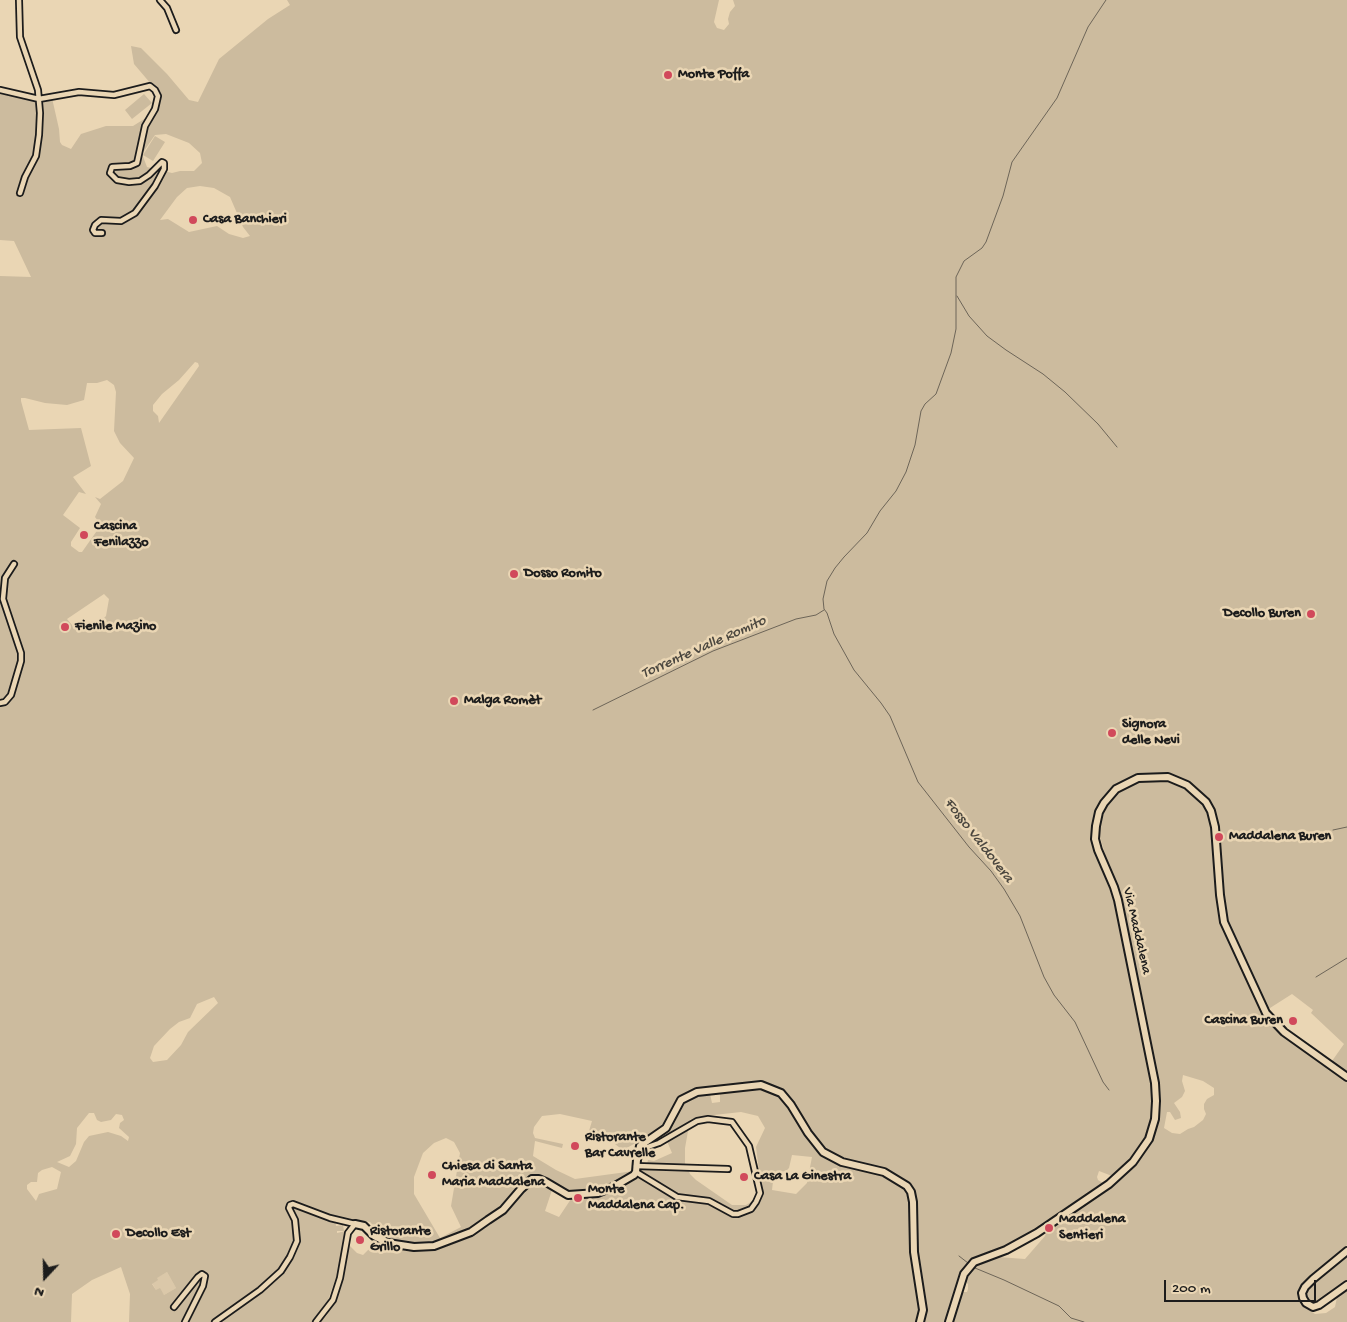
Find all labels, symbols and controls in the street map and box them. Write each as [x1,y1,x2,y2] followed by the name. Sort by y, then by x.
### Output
[678,67,749,83] place label: Monte Poffa
[662,69,674,81] marker: Monte Poffa
[203,212,287,228] place label: Casa Banchieri
[187,214,199,226] marker: Casa Banchieri
[94,519,149,552] place label: Cascina Fenilazzo
[78,529,90,541] marker: Cascina Fenilazzo
[524,566,602,582] place label: Dosso Romito
[508,568,520,580] marker: Dosso Romito
[1223,606,1301,622] place label: Decollo Buren
[1305,608,1317,620] marker: Decollo Buren
[639,612,769,684] water label: Torrente Valle Romito
[75,619,156,635] place label: Fienile Mazino
[59,621,71,633] marker: Fienile Mazino
[464,693,541,709] place label: Malga Romèt
[448,695,460,707] marker: Malga Romèt
[1122,717,1180,750] place label: Signora delle Nevi
[1106,727,1118,739] marker: Signora delle Nevi
[939,795,1017,887] water label: Fosso Valdovera
[1229,829,1331,845] place label: Maddalena Buren
[1213,831,1225,843] marker: Maddalena Buren
[1118,886,1154,976] street label: Via Maddalena
[1204,1013,1283,1029] place label: Cascina Buren
[1287,1015,1299,1027] marker: Cascina Buren
[585,1130,655,1162] place label: Ristorante Bar Cavrelle
[569,1140,581,1152] marker: Ristorante Bar Cavrelle
[442,1159,545,1192] place label: Chiesa di Santa Maria Maddalena
[426,1169,438,1181] marker: Chiesa di Santa Maria Maddalena
[754,1169,851,1185] place label: Casa La Ginestra
[738,1171,750,1183] marker: Casa La Ginestra
[588,1182,684,1214] place label: Monte Maddalena Cap.
[572,1192,584,1204] marker: Monte Maddalena Cap.
[1059,1212,1125,1244] place label: Maddalena Sentieri
[1043,1222,1055,1234] marker: Maddalena Sentieri
[370,1224,431,1256] place label: Ristorante Grillo
[126,1226,191,1242] place label: Decollo Est
[110,1228,122,1240] marker: Decollo Est
[354,1234,366,1246] marker: Ristorante Grillo
[20,1252,70,1302] north arrow
[1167,1270,1320,1302] scale bar
[1172,1280,1211,1298] text: 200 m
[32,1282,47,1301] text: N

